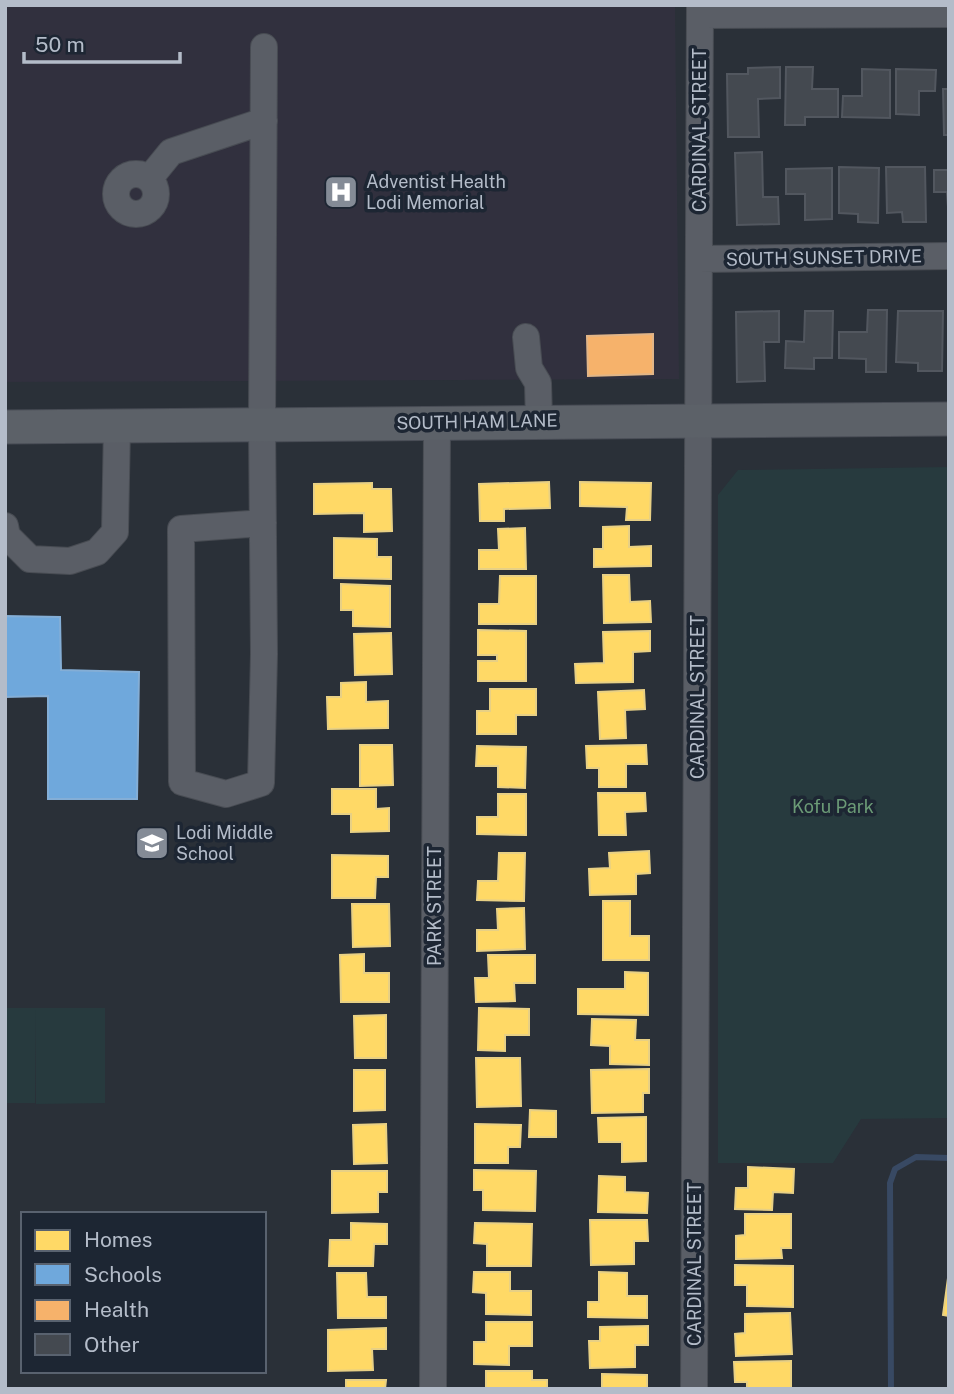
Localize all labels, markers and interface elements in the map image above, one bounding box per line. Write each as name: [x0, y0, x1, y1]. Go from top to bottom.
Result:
scale bar: [24, 21, 180, 65]
text: 50 m: [35, 32, 85, 57]
street label: CARDINAL STREET: [689, 48, 710, 212]
place label: Adventist Health Lodi Memorial: [366, 171, 506, 213]
hospital icon: Adventist Health Lodi Memorial: [322, 173, 360, 211]
street label: SOUTH SUNSET DRIVE: [726, 245, 922, 270]
street label: SOUTH HAM LANE: [396, 410, 558, 433]
street label: CARDINAL STREET: [687, 615, 708, 779]
park label: Kofu Park: [792, 796, 874, 817]
place label: Lodi Middle School: [176, 822, 273, 864]
school or university icon: Lodi Middle School: [133, 824, 171, 862]
street label: PARK STREET: [424, 846, 445, 966]
street label: CARDINAL STREET: [684, 1182, 705, 1346]
legend: [21, 1212, 266, 1373]
text: Homes: [84, 1227, 152, 1252]
text: Schools: [84, 1262, 162, 1287]
text: Health: [84, 1297, 149, 1322]
text: Other: [84, 1332, 140, 1357]

